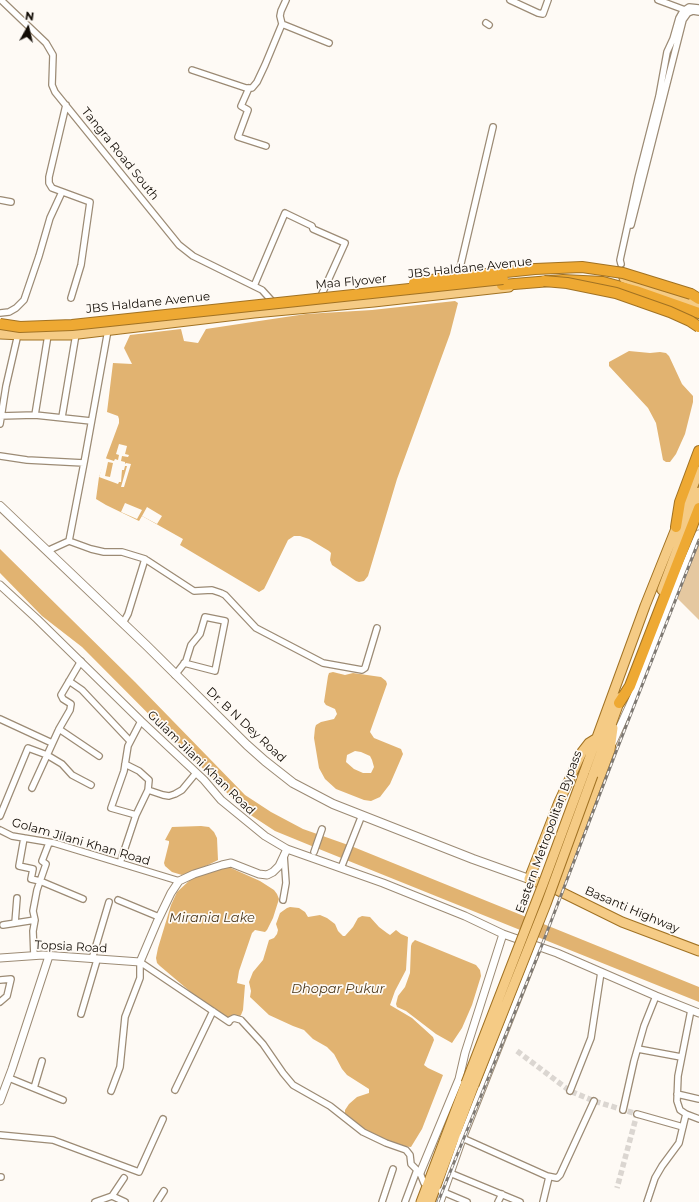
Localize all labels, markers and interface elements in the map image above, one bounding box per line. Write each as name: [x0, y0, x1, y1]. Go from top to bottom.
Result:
north arrow: [8, 8, 48, 48]
text: N: [24, 9, 35, 24]
street label: Tangra Road South: [78, 105, 162, 203]
street label: JBS Haldane Avenue: [407, 254, 533, 282]
street label: Maa Flyover: [315, 272, 387, 292]
street label: JBS Haldane Avenue: [85, 289, 211, 317]
street label: Dr. B N Dey Road: [203, 684, 289, 766]
street label: Gulam Jilani Khan Road: [144, 708, 258, 818]
street label: Eastern Metropolitan Bypass: [513, 749, 585, 915]
street label: Golam Jilani Khan Road: [10, 815, 152, 869]
street label: Basanti Highway: [583, 884, 681, 936]
water label: Mirania Lake: [169, 910, 255, 926]
street label: Topsia Road: [34, 938, 108, 956]
water label: Dhopar Pukur: [291, 981, 385, 997]

